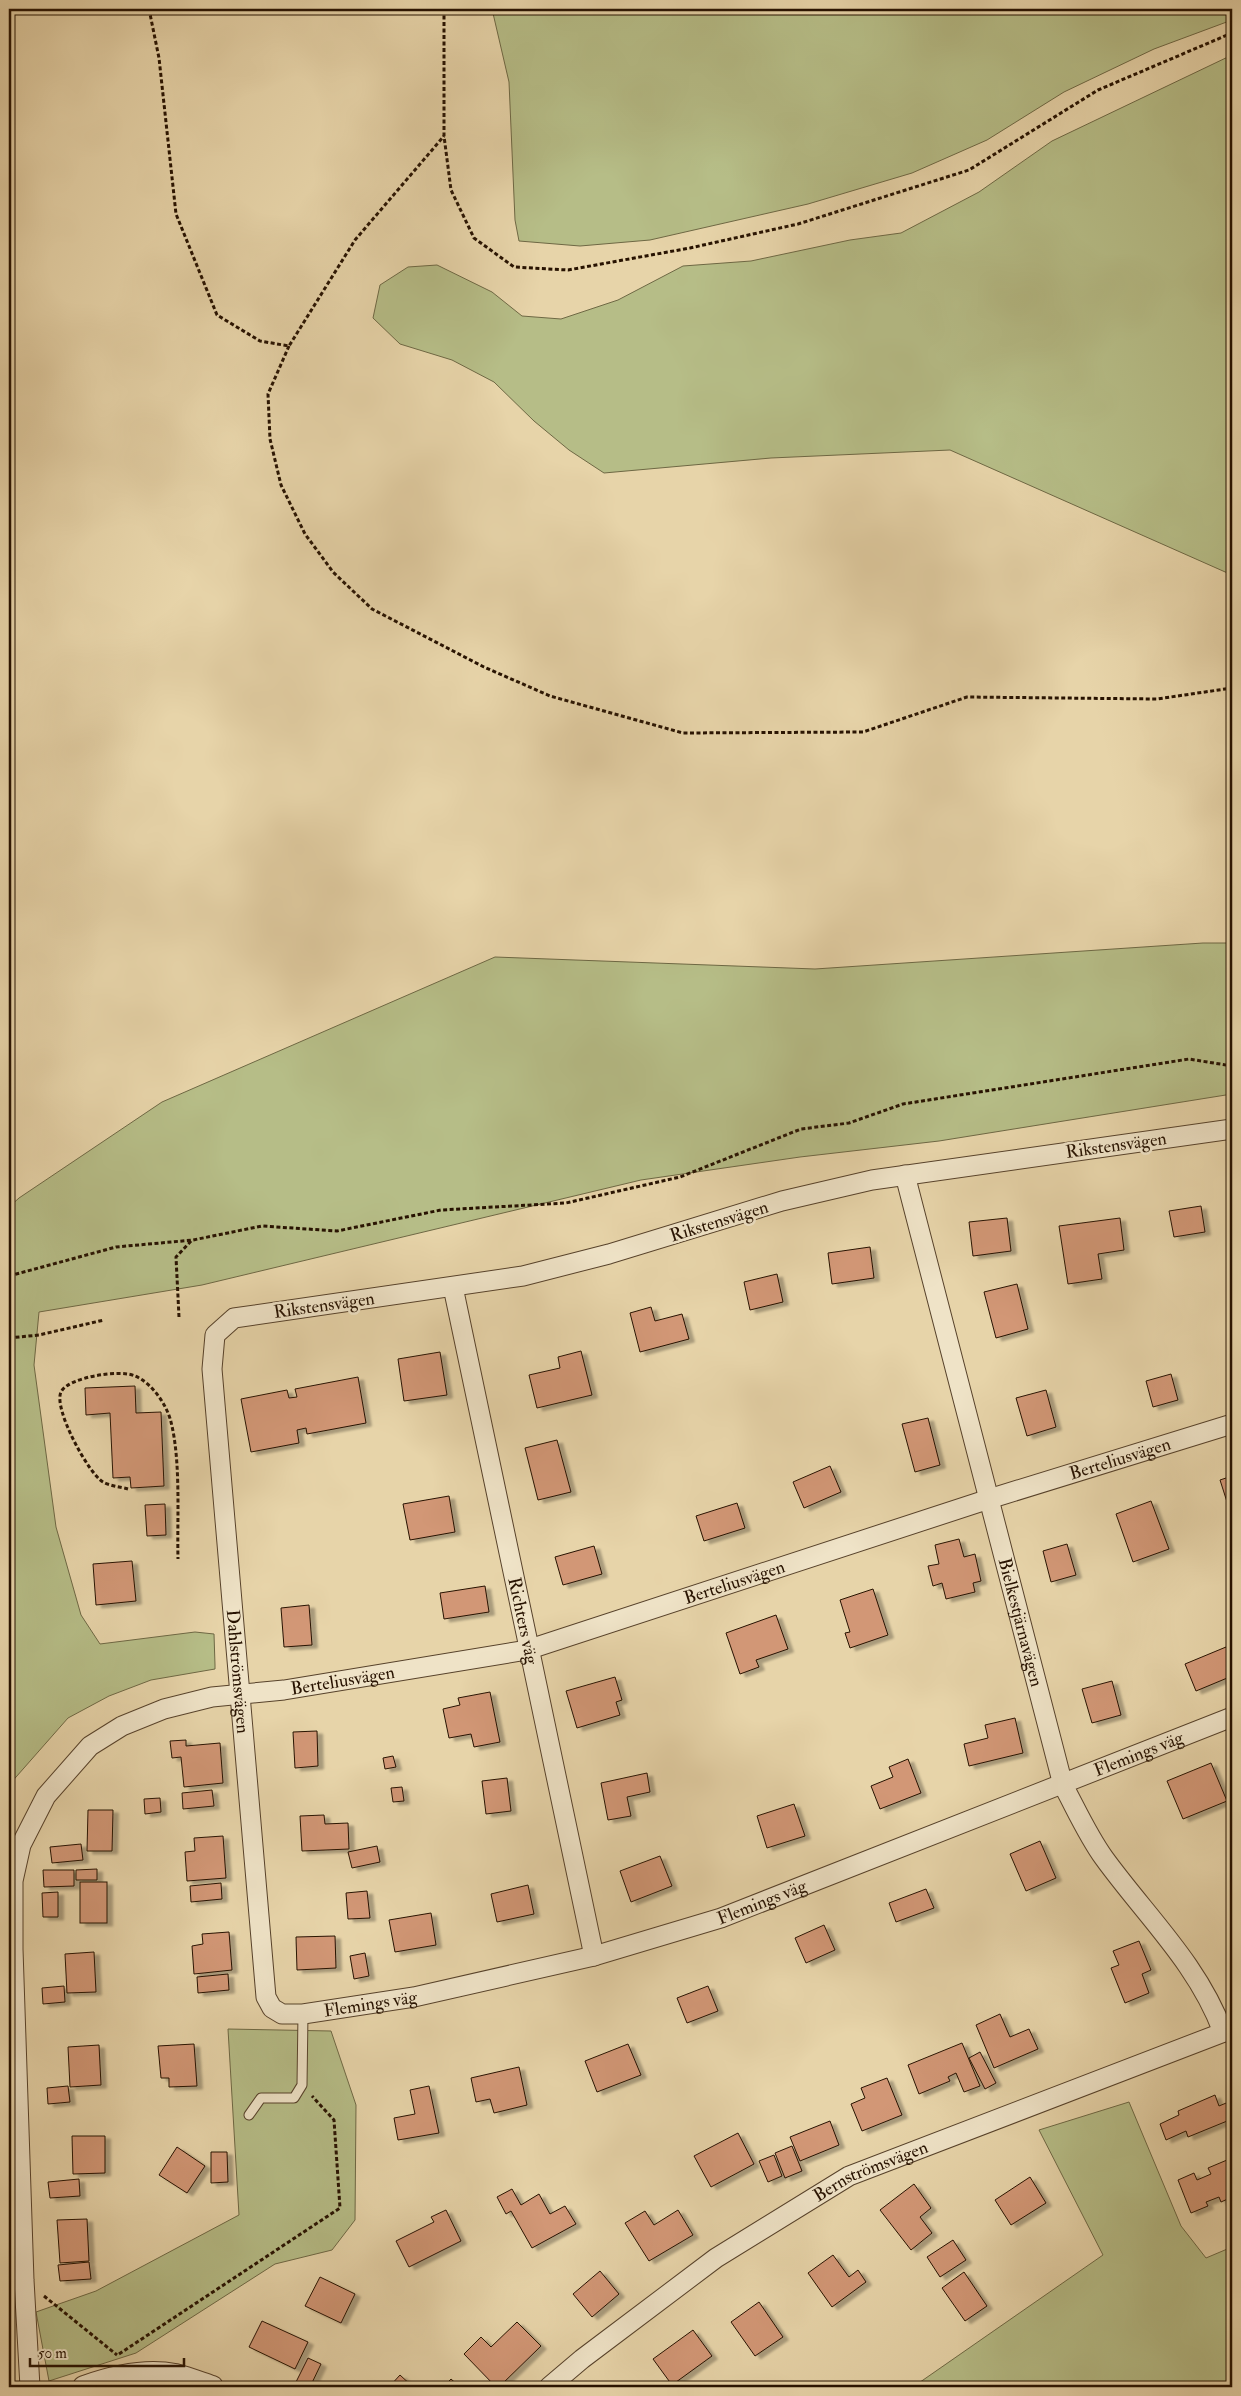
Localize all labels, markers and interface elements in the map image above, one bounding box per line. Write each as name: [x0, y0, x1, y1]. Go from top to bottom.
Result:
street label: Rikstensvägen: [1064, 1127, 1168, 1164]
street label: Rikstensvägen: [667, 1196, 771, 1247]
street label: Rikstensvägen: [272, 1287, 376, 1324]
street label: Berteliusvägen: [1066, 1433, 1174, 1486]
street label: Berteliusvägen: [681, 1555, 788, 1610]
street label: Bielkestjärnavägen: [993, 1556, 1048, 1689]
street label: Richters väg: [502, 1575, 543, 1667]
street label: Dahlströmsvägen: [221, 1609, 254, 1735]
street label: Berteliusvägen: [289, 1661, 396, 1701]
street label: Flemings väg: [1091, 1726, 1188, 1782]
street label: Flemings väg: [714, 1874, 811, 1930]
street label: Flemings väg: [322, 1986, 420, 2023]
street label: Bernströmsvägen: [809, 2136, 931, 2207]
scale bar: [30, 2336, 184, 2368]
text: 50 m: [38, 2344, 67, 2363]

